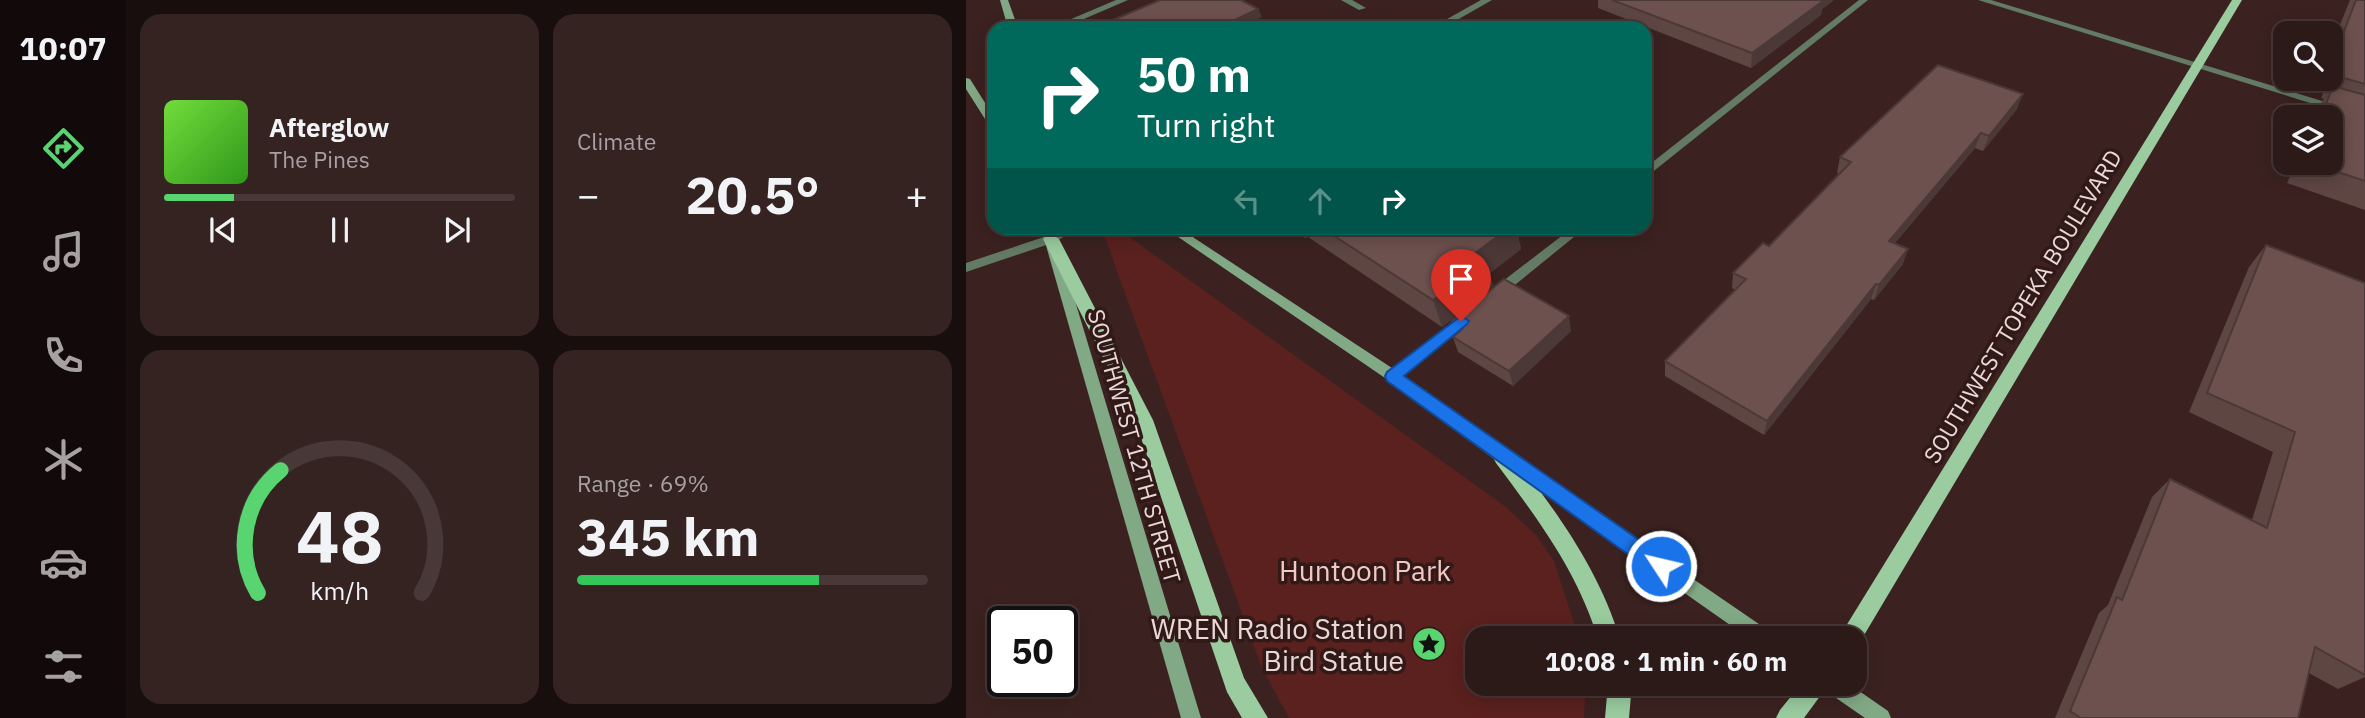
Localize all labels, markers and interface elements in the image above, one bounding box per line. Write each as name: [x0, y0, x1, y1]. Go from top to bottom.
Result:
map controls: [2273, 21, 2343, 175]
button: search: [2273, 21, 2343, 91]
text: 10:07: [19, 27, 107, 69]
text: 50 m: [1137, 42, 1251, 105]
icon: right: [1022, 49, 1113, 140]
text: Turn right: [1137, 104, 1275, 146]
button: layers: [2273, 105, 2343, 175]
text: Afterglow: [269, 110, 389, 144]
icon: directions: [39, 124, 88, 173]
text: Climate: [577, 126, 656, 156]
text: The Pines: [269, 144, 370, 174]
street label: SOUTHWEST TOPEKA BOULEVARD: [1916, 144, 2128, 468]
text: 20.5°: [685, 161, 820, 228]
text: −: [577, 170, 600, 219]
text: +: [905, 170, 928, 219]
icon: left: [1228, 182, 1266, 220]
icon: ahead: [1301, 182, 1339, 220]
icon: right: [1374, 182, 1412, 220]
icon: previous: [204, 211, 242, 249]
icon: pause: [321, 211, 359, 249]
icon: next: [438, 211, 476, 249]
icon: music: [39, 227, 88, 276]
pin: [1431, 249, 1491, 321]
icon: arrive: [1442, 260, 1480, 298]
street label: SOUTHWEST 12TH STREET: [1081, 306, 1189, 586]
icon: phone: [39, 331, 88, 380]
icon: climate: [39, 435, 88, 484]
text: Range · 69%: [577, 468, 709, 498]
text: 48: [296, 488, 383, 583]
text: 345 km: [577, 503, 759, 570]
position arrow: [1624, 529, 1698, 603]
icon: car: [39, 538, 88, 587]
park label: Huntoon Park: [1279, 552, 1451, 589]
text: km/h: [310, 574, 369, 607]
speed limit sign: 50: [987, 606, 1078, 697]
place label: WREN Radio Station Bird Statue: [1151, 610, 1404, 679]
place icon: WREN Radio Station Bird Statue: [1410, 625, 1448, 663]
icon: filters: [39, 642, 88, 691]
text: 10:08 · 1 min · 60 m: [1545, 644, 1787, 678]

